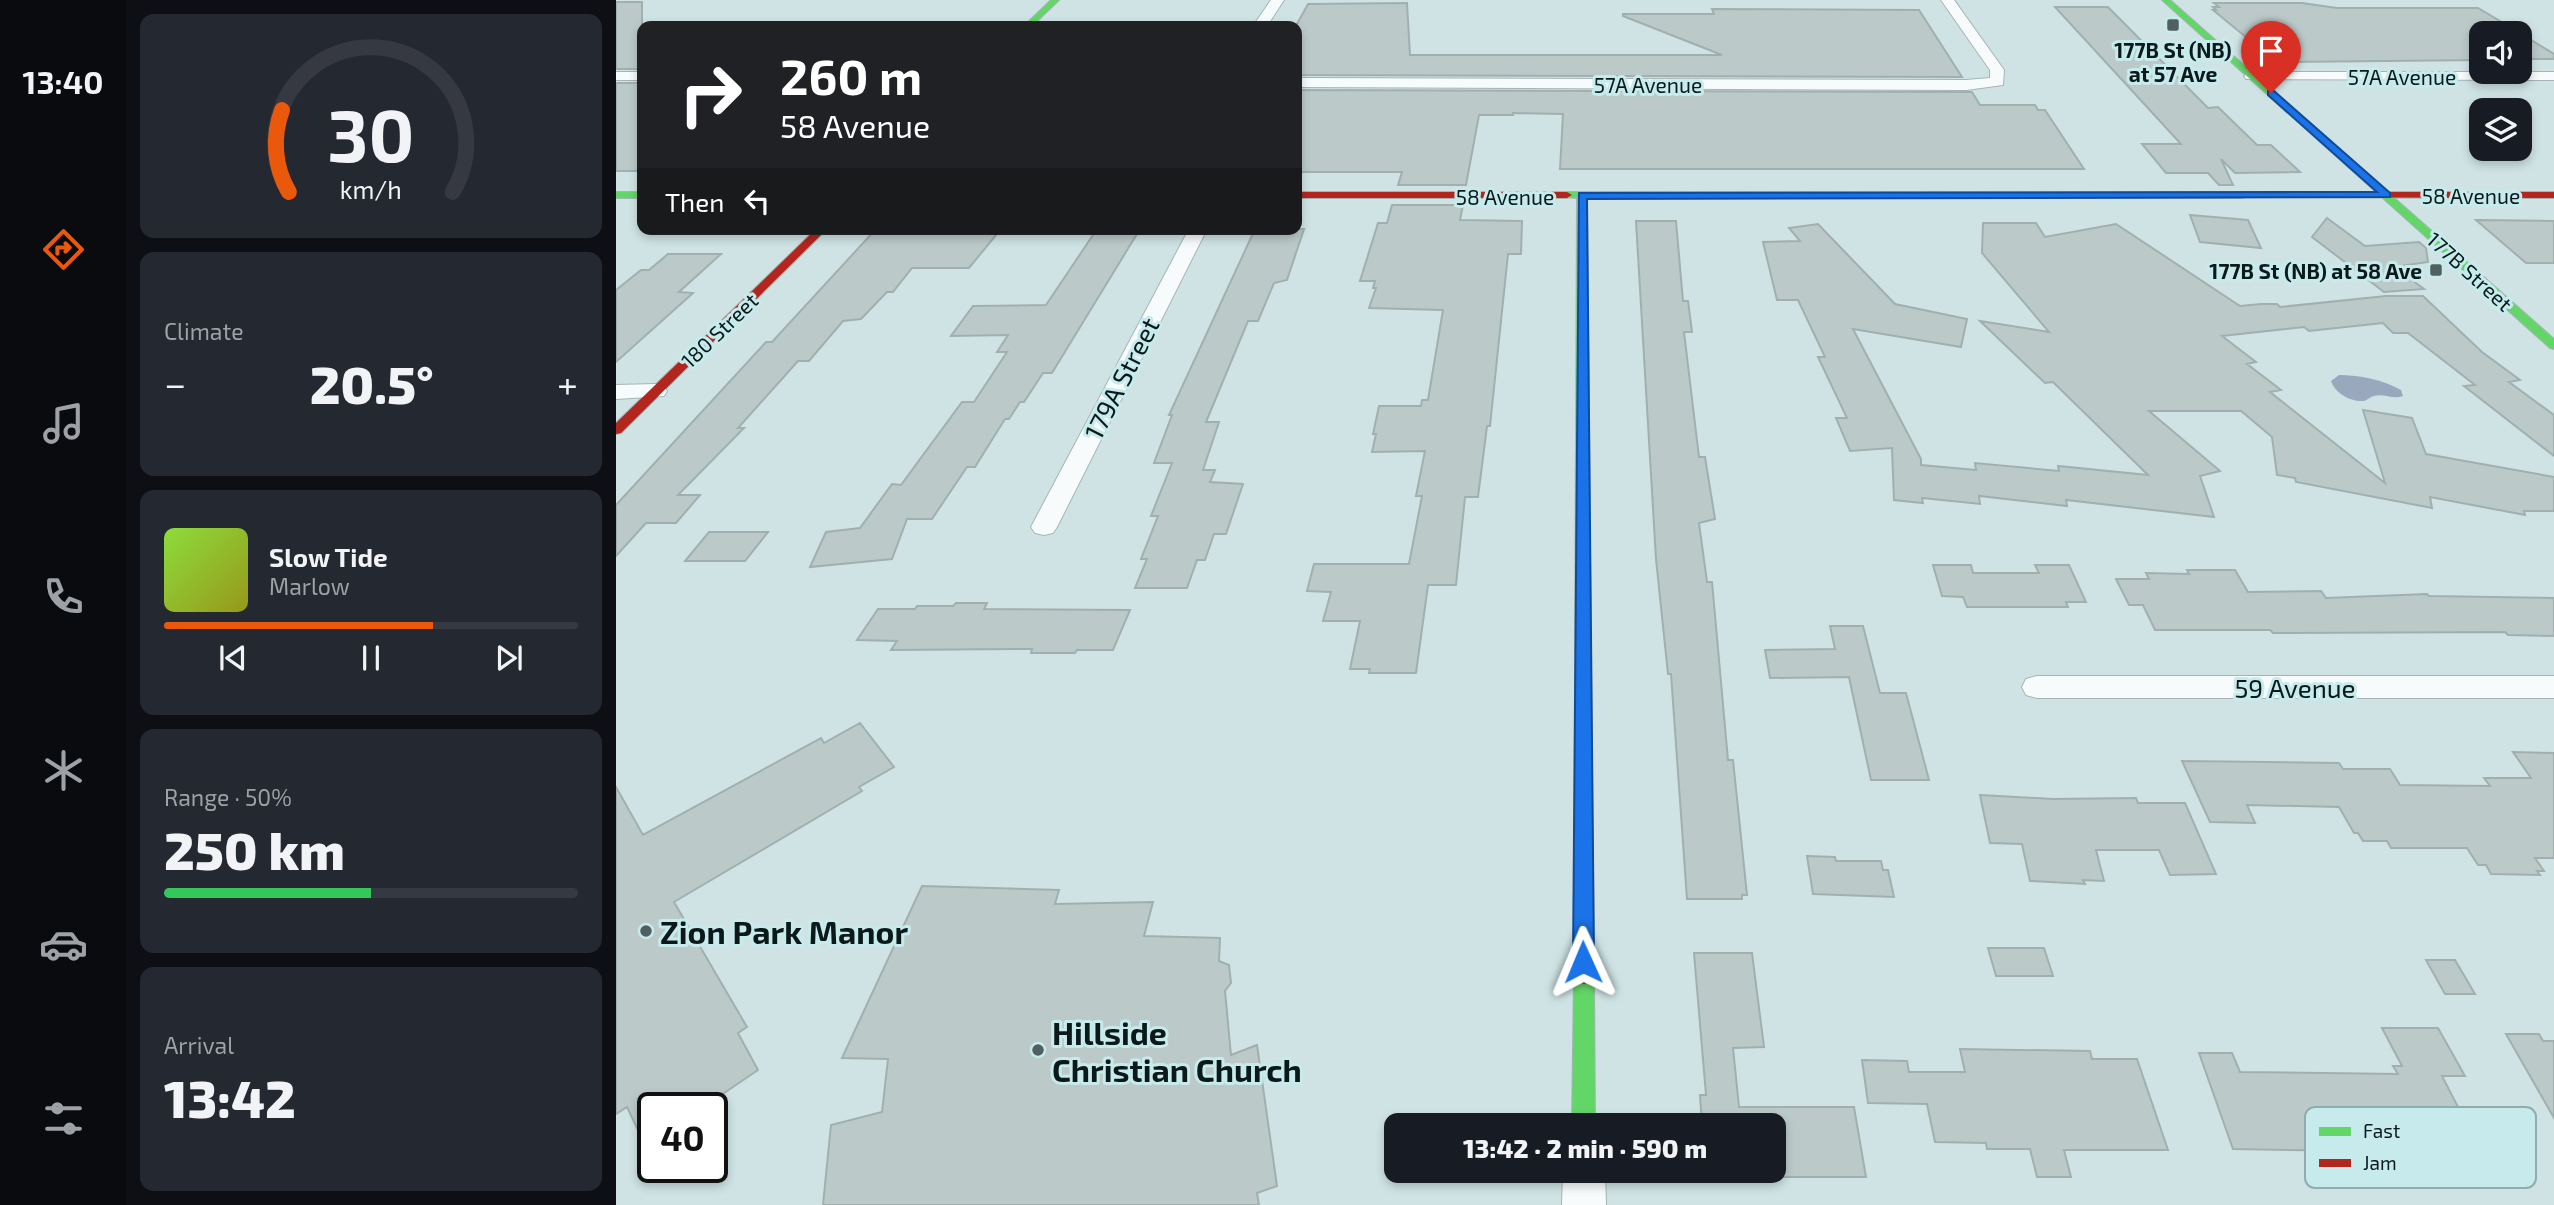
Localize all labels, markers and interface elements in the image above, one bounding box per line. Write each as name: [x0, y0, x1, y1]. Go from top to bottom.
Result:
marker: 177B St (NB) at 57 Ave: [2165, 17, 2181, 33]
pin: [2241, 21, 2301, 93]
map controls: [2469, 21, 2532, 161]
button: sound: [2469, 21, 2532, 84]
icon: arrive: [2252, 32, 2290, 70]
place label: 177B St (NB) at 57 Ave: [2114, 37, 2232, 86]
text: 260 m: [780, 46, 922, 105]
icon: right: [665, 49, 756, 140]
text: 13:40: [23, 62, 103, 100]
street label: 57A Avenue: [2348, 64, 2456, 89]
street label: 57A Avenue: [1594, 72, 1702, 97]
text: 30: [327, 89, 415, 177]
button: layers: [2469, 98, 2532, 161]
text: 58 Avenue: [780, 106, 930, 144]
text: km/h: [340, 174, 402, 204]
icon: left: [738, 182, 776, 220]
street label: 58 Avenue: [2422, 183, 2520, 208]
street label: 58 Avenue: [1456, 184, 1554, 209]
text: Then: [665, 186, 724, 217]
icon: directions: [39, 225, 88, 274]
street label: 177B Street: [2422, 226, 2518, 316]
place label: 177B St (NB) at 58 Ave: [2209, 258, 2422, 283]
marker: 177B St (NB) at 58 Ave: [2428, 262, 2444, 278]
street label: 180 Street: [675, 287, 763, 373]
street label: 179A Street: [1077, 312, 1165, 444]
text: Climate: [164, 317, 244, 345]
text: 20.5°: [310, 352, 434, 414]
text: −: [164, 360, 186, 406]
text: +: [557, 360, 578, 406]
icon: music: [39, 399, 88, 448]
text: Slow Tide: [269, 541, 388, 572]
icon: phone: [39, 572, 88, 621]
text: Marlow: [269, 572, 350, 600]
icon: previous: [214, 639, 252, 677]
icon: pause: [352, 639, 390, 677]
icon: next: [490, 639, 528, 677]
street label: 59 Avenue: [2234, 672, 2356, 703]
icon: climate: [39, 746, 88, 795]
text: Range · 50%: [164, 783, 292, 811]
text: 250 km: [164, 818, 345, 880]
place label: Zion Park Manor: [660, 912, 908, 950]
icon: car: [39, 920, 88, 969]
marker: Zion Park Manor: [638, 923, 654, 939]
position arrow: [1546, 925, 1620, 999]
place label: Hillside Christian Church: [1052, 1013, 1302, 1088]
text: Arrival: [164, 1031, 234, 1059]
marker: Hillside Christian Church: [1030, 1042, 1046, 1058]
text: 13:42: [164, 1066, 296, 1128]
speed limit sign: 40: [637, 1092, 728, 1183]
icon: filters: [39, 1094, 88, 1143]
legend: [2305, 1107, 2536, 1188]
text: Fast: [2363, 1119, 2400, 1142]
text: 13:42 · 2 min · 590 m: [1463, 1132, 1707, 1163]
text: Jam: [2363, 1151, 2397, 1174]

